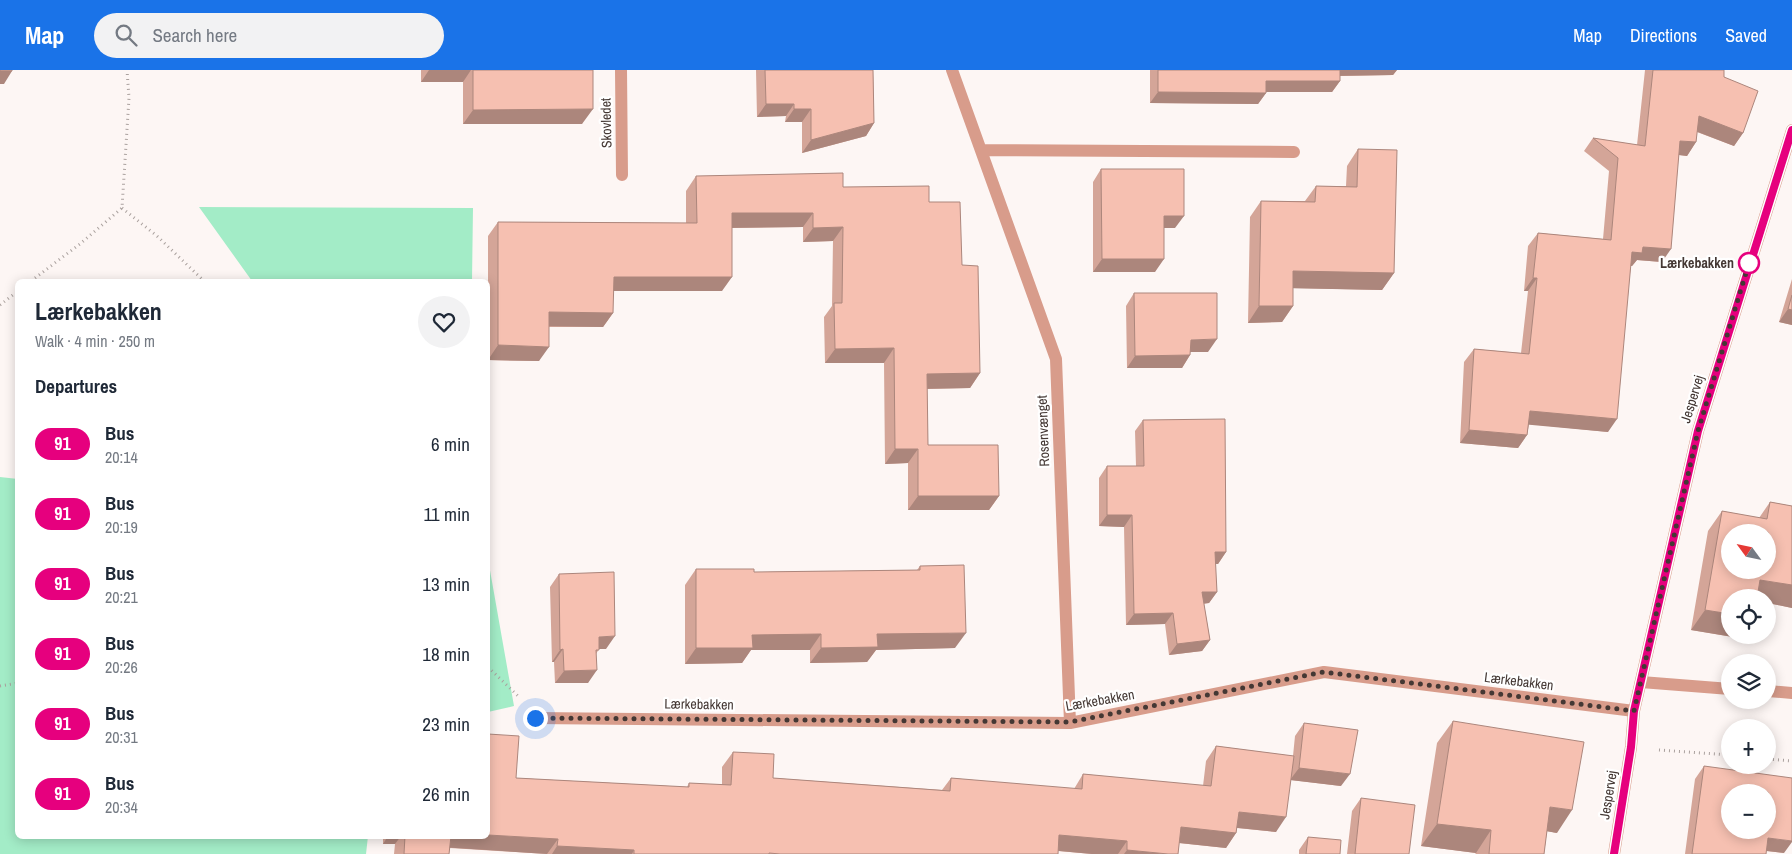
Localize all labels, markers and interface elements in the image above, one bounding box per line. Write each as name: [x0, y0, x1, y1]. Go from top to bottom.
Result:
search box: [94, 13, 444, 58]
text: Map: [25, 19, 64, 51]
icon: search: [112, 21, 140, 49]
text: Search here: [152, 22, 237, 48]
text: Map: [1573, 23, 1602, 48]
text: Directions: [1630, 23, 1697, 48]
text: Saved: [1725, 23, 1767, 48]
street label: Skovledet: [597, 98, 615, 148]
marker: Lærkebakken: [1738, 252, 1760, 274]
place label: Lærkebakken: [1660, 254, 1734, 272]
text: Lærkebakken: [35, 295, 162, 327]
button: heart: [418, 296, 470, 348]
text: Walk · 4 min · 250 m: [35, 330, 155, 352]
text: Departures: [35, 373, 117, 399]
street label: Jespervej: [1676, 373, 1708, 425]
street label: Rosenvænget: [1033, 395, 1053, 467]
text: Bus: [105, 420, 134, 446]
text: 91: [54, 431, 71, 456]
text: 6 min: [431, 431, 470, 457]
text: 20:14: [105, 446, 138, 468]
text: Bus: [105, 490, 134, 516]
text: 91: [54, 501, 71, 526]
text: 11 min: [424, 501, 470, 527]
text: 20:19: [105, 516, 138, 538]
north arrow: [1721, 524, 1776, 579]
map controls: [1721, 524, 1776, 839]
text: Bus: [105, 560, 134, 586]
text: 91: [54, 571, 71, 596]
text: 13 min: [422, 571, 470, 597]
text: 20:21: [105, 586, 138, 608]
button: locate: [1721, 589, 1776, 644]
text: Bus: [105, 630, 134, 656]
text: 91: [54, 641, 71, 666]
text: 18 min: [422, 641, 470, 667]
button: layers: [1721, 654, 1776, 709]
text: 20:26: [105, 656, 138, 678]
street label: Lærkebakken: [1483, 668, 1555, 694]
street label: Lærkebakken: [1064, 685, 1136, 715]
street label: Lærkebakken: [664, 694, 734, 714]
text: Bus: [105, 700, 134, 726]
your location: [523, 706, 548, 731]
text: 91: [54, 711, 71, 736]
text: 23 min: [422, 711, 470, 737]
button: +: [1721, 719, 1776, 774]
text: 20:31: [105, 726, 138, 748]
street label: Jespervej: [1595, 769, 1621, 821]
text: Bus: [105, 770, 134, 796]
text: 91: [54, 781, 71, 806]
text: 26 min: [422, 781, 470, 807]
button: −: [1721, 784, 1776, 839]
text: 20:34: [105, 796, 138, 818]

